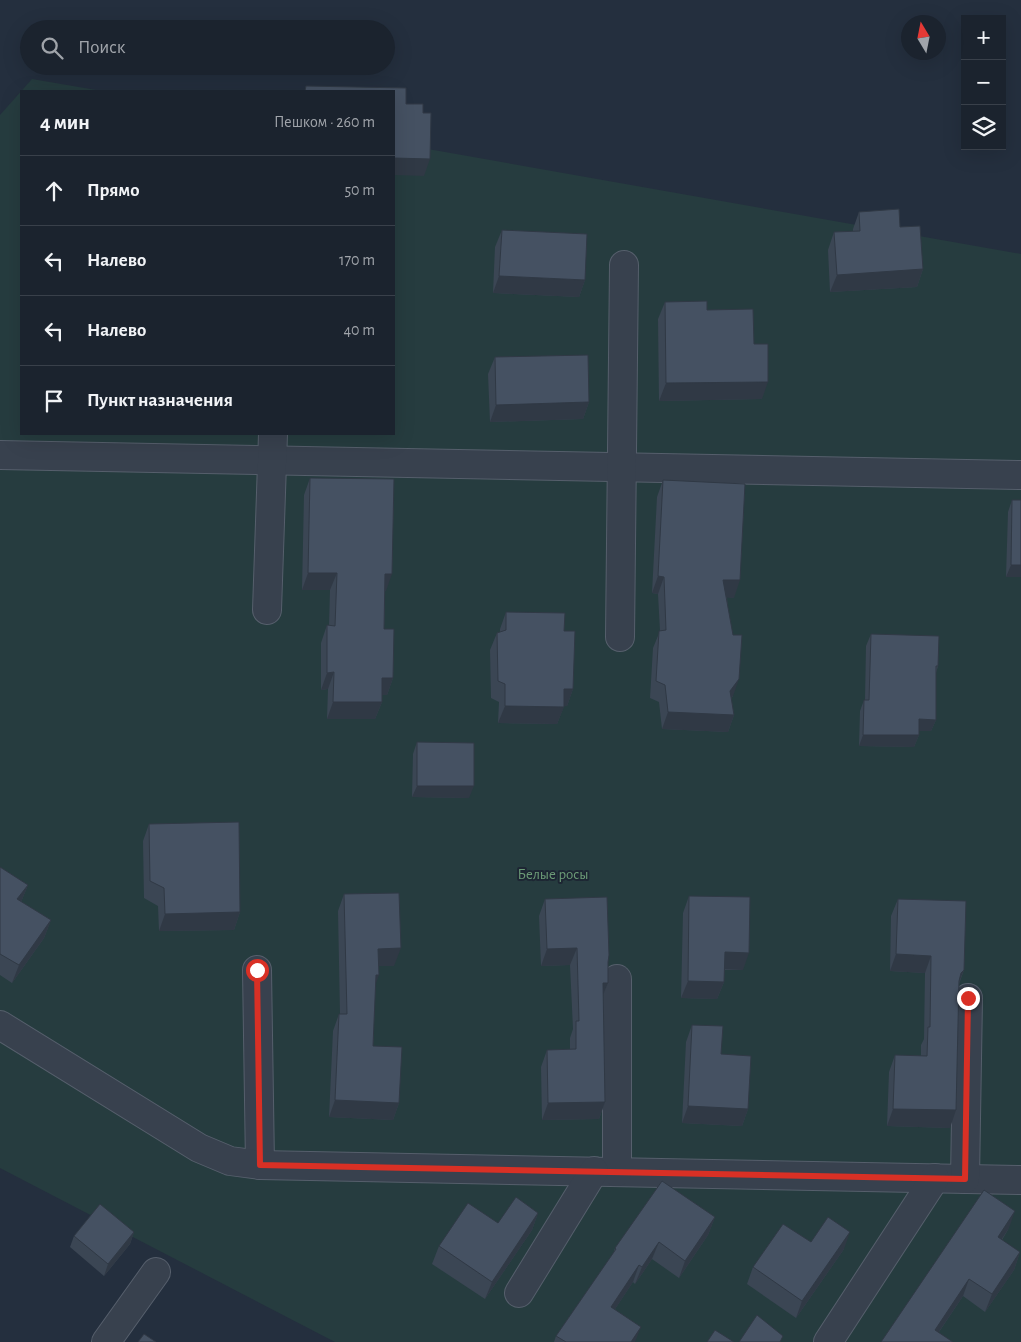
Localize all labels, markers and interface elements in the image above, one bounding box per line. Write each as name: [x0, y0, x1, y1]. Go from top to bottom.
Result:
north arrow: [901, 15, 946, 60]
map controls: [961, 15, 1006, 150]
button: +: [961, 15, 1006, 60]
search box: [20, 20, 395, 75]
icon: search: [38, 34, 66, 62]
text: Поиск: [78, 38, 125, 57]
button: −: [961, 60, 1006, 105]
button: layers: [961, 105, 1006, 150]
text: 4 мин: [40, 112, 90, 133]
text: Пешком · 260 m: [274, 114, 375, 130]
icon: ahead: [40, 177, 68, 205]
text: Прямо: [87, 181, 140, 200]
text: 50 m: [344, 182, 375, 198]
icon: left: [40, 247, 68, 275]
text: Налево: [87, 251, 146, 270]
text: 170 m: [339, 252, 375, 268]
icon: left: [40, 317, 68, 345]
text: Налево: [87, 321, 146, 340]
text: 40 m: [343, 322, 375, 338]
icon: arrive: [40, 387, 68, 415]
text: Пункт назначения: [87, 391, 233, 410]
park label: Белые росы: [518, 867, 588, 882]
route start: [246, 959, 269, 982]
route end: [957, 987, 980, 1010]

